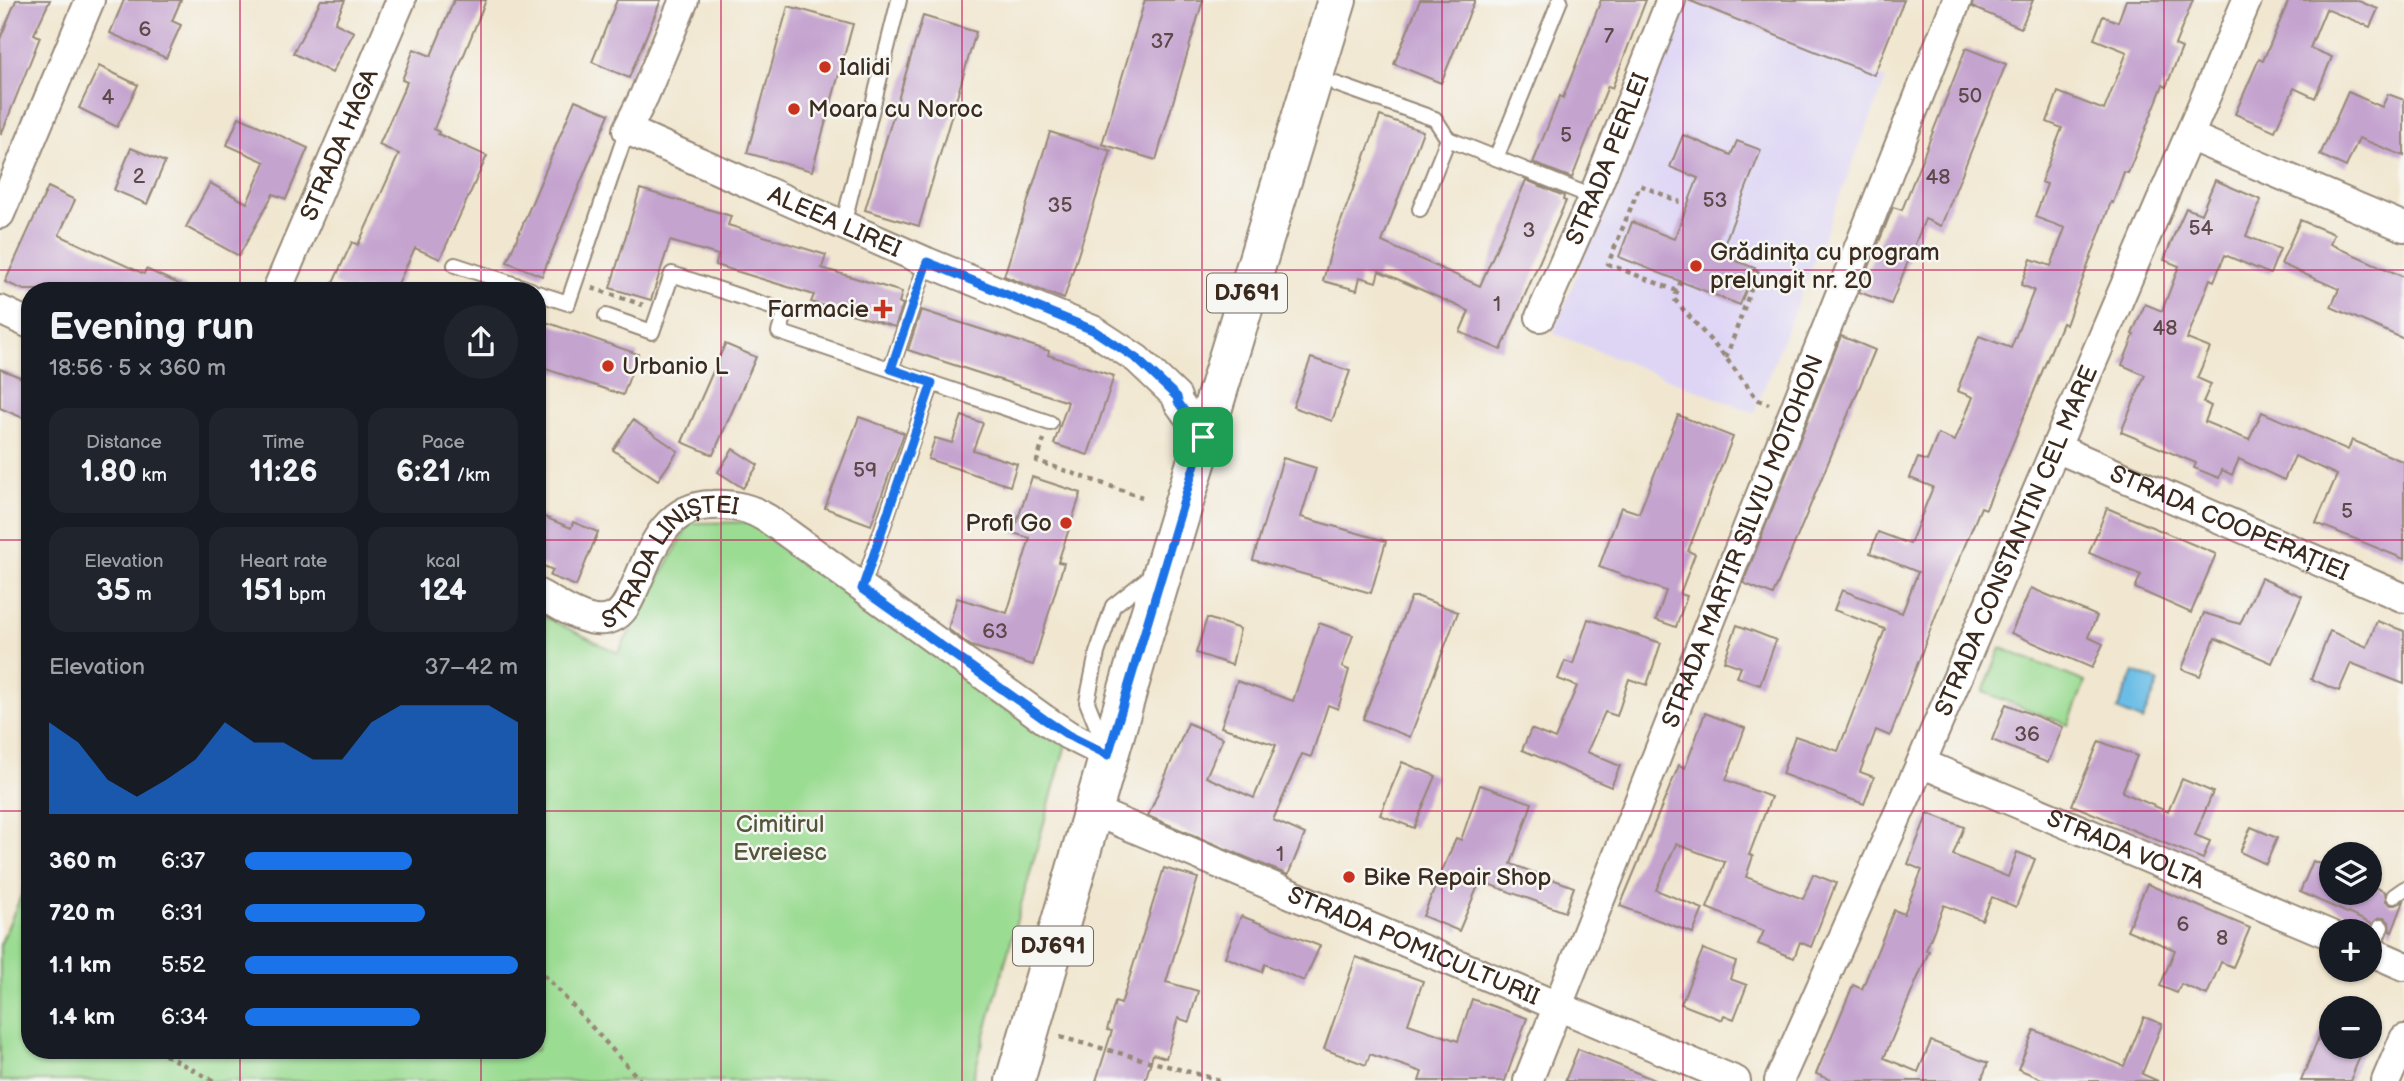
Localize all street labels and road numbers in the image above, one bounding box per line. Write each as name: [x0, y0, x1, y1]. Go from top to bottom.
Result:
street label: STRADA HAGA: [294, 64, 384, 225]
street label: STRADA PERLEI: [1559, 68, 1655, 249]
street label: ALEEA LIREI: [764, 179, 906, 263]
road number: DJ691: [1207, 274, 1287, 312]
street label: STRADA MARTIR SILVIU MOTOHON: [1655, 350, 1829, 732]
street label: STRADA CONSTANTIN CEL MARE: [1928, 361, 2104, 720]
street label: STRADA COOPERAȚIEI: [2106, 459, 2353, 587]
street label: STRADA LINIȘTEI: [598, 490, 741, 635]
street label: STRADA VOLTA: [2042, 803, 2209, 895]
street label: STRADA POMICULTURII: [1283, 880, 1544, 1011]
road number: DJ691: [1013, 926, 1093, 965]

